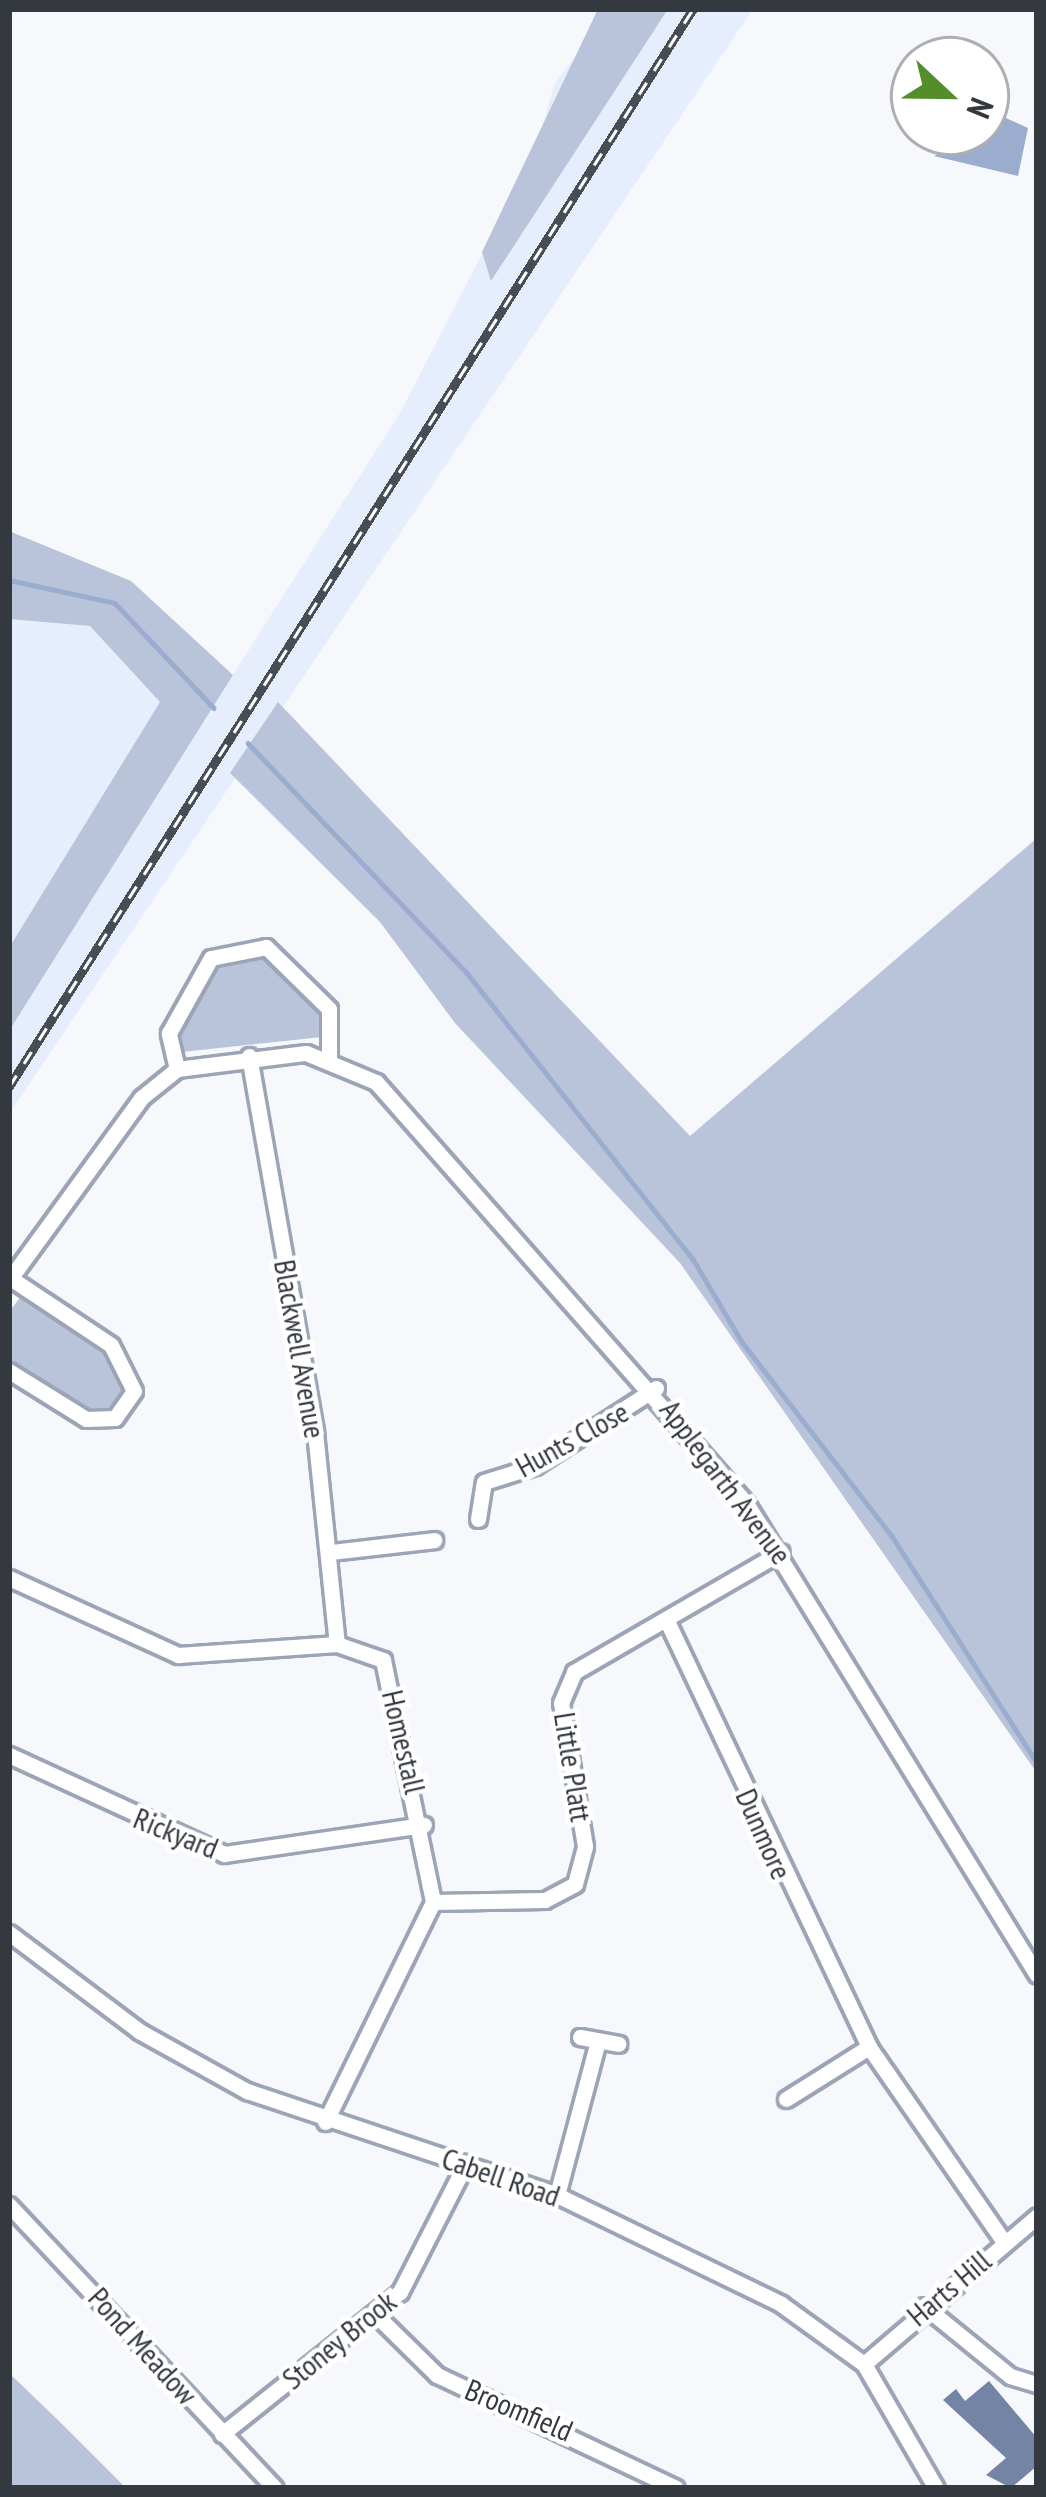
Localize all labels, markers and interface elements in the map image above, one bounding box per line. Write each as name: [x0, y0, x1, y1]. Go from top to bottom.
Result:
north arrow: [890, 36, 1010, 156]
text: N: [958, 92, 1004, 125]
street label: Blackwell Avenue: [267, 1257, 333, 1441]
street label: Applegarth Avenue: [652, 1392, 800, 1572]
street label: Hunts Close: [509, 1393, 635, 1485]
street label: Homestall: [375, 1687, 433, 1797]
street label: Little Platt: [547, 1710, 599, 1824]
street label: Dunmore: [728, 1783, 800, 1885]
street label: Rickyard: [129, 1800, 223, 1866]
street label: Cabell Road: [437, 2140, 565, 2214]
street label: Harts Hill: [900, 2243, 998, 2333]
street label: Pond Meadow: [81, 2280, 205, 2412]
street label: Stoney Brook: [275, 2283, 403, 2397]
street label: Broomfield: [460, 2371, 578, 2449]

